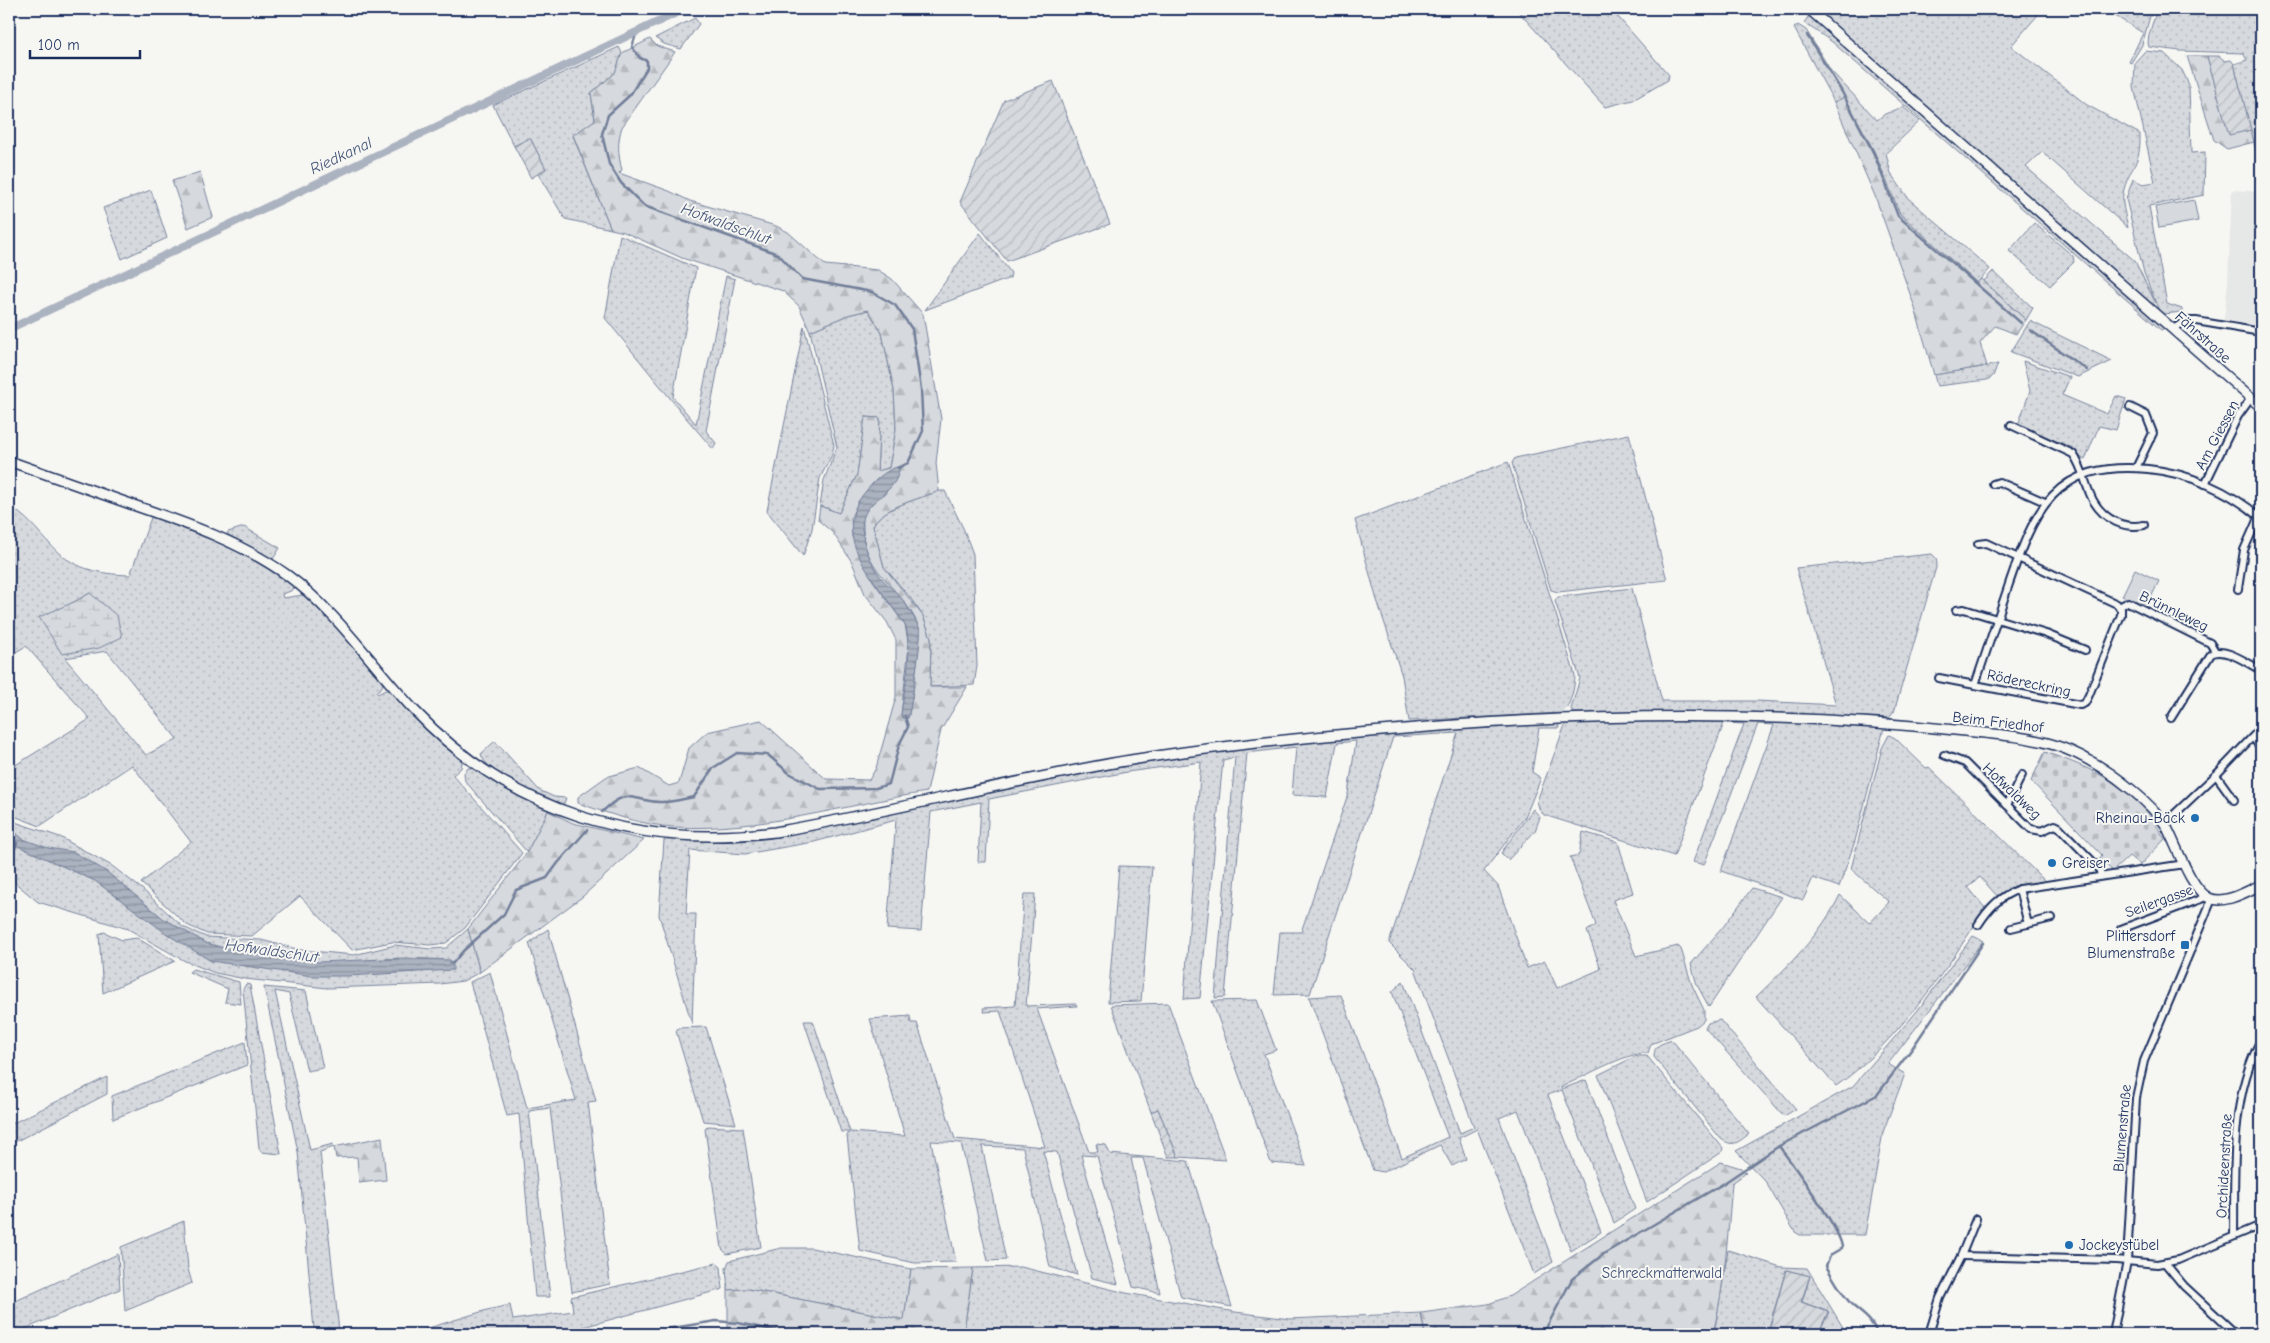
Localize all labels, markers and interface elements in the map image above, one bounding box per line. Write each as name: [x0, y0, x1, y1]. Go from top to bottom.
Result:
scale bar: [30, 28, 140, 60]
text: 100 m: [38, 36, 80, 54]
water label: Riedkanal: [307, 134, 375, 178]
water label: Hofwaldschlut: [679, 199, 774, 249]
street label: Fährstraße: [2171, 307, 2235, 367]
street label: Am Giessen: [2191, 397, 2243, 473]
street label: Brünnleweg: [2137, 587, 2211, 635]
street label: Rödereckring: [1985, 665, 2073, 701]
street label: Beim Friedhof: [1952, 708, 2045, 737]
street label: Hofwaldweg: [1979, 759, 2045, 823]
place label: Rheinau-Bäck: [2096, 809, 2186, 827]
marker: Rheinau-Bäck: [2189, 812, 2201, 824]
place label: Greiser: [2062, 854, 2109, 872]
marker: Greiser: [2046, 857, 2058, 869]
street label: Seilergasse: [2122, 880, 2196, 922]
place label: Plittersdorf Blumenstraße: [2087, 927, 2176, 962]
water label: Hofwaldschlut: [224, 936, 321, 967]
marker: Plittersdorf Blumenstraße: [2179, 939, 2191, 951]
street label: Blumenstraße: [2109, 1083, 2135, 1173]
street label: Orchideenstraße: [2212, 1113, 2236, 1219]
place label: Jockeystübel: [2079, 1236, 2159, 1254]
marker: Jockeystübel: [2063, 1239, 2075, 1251]
park label: Schreckmatterwald: [1602, 1264, 1722, 1282]

